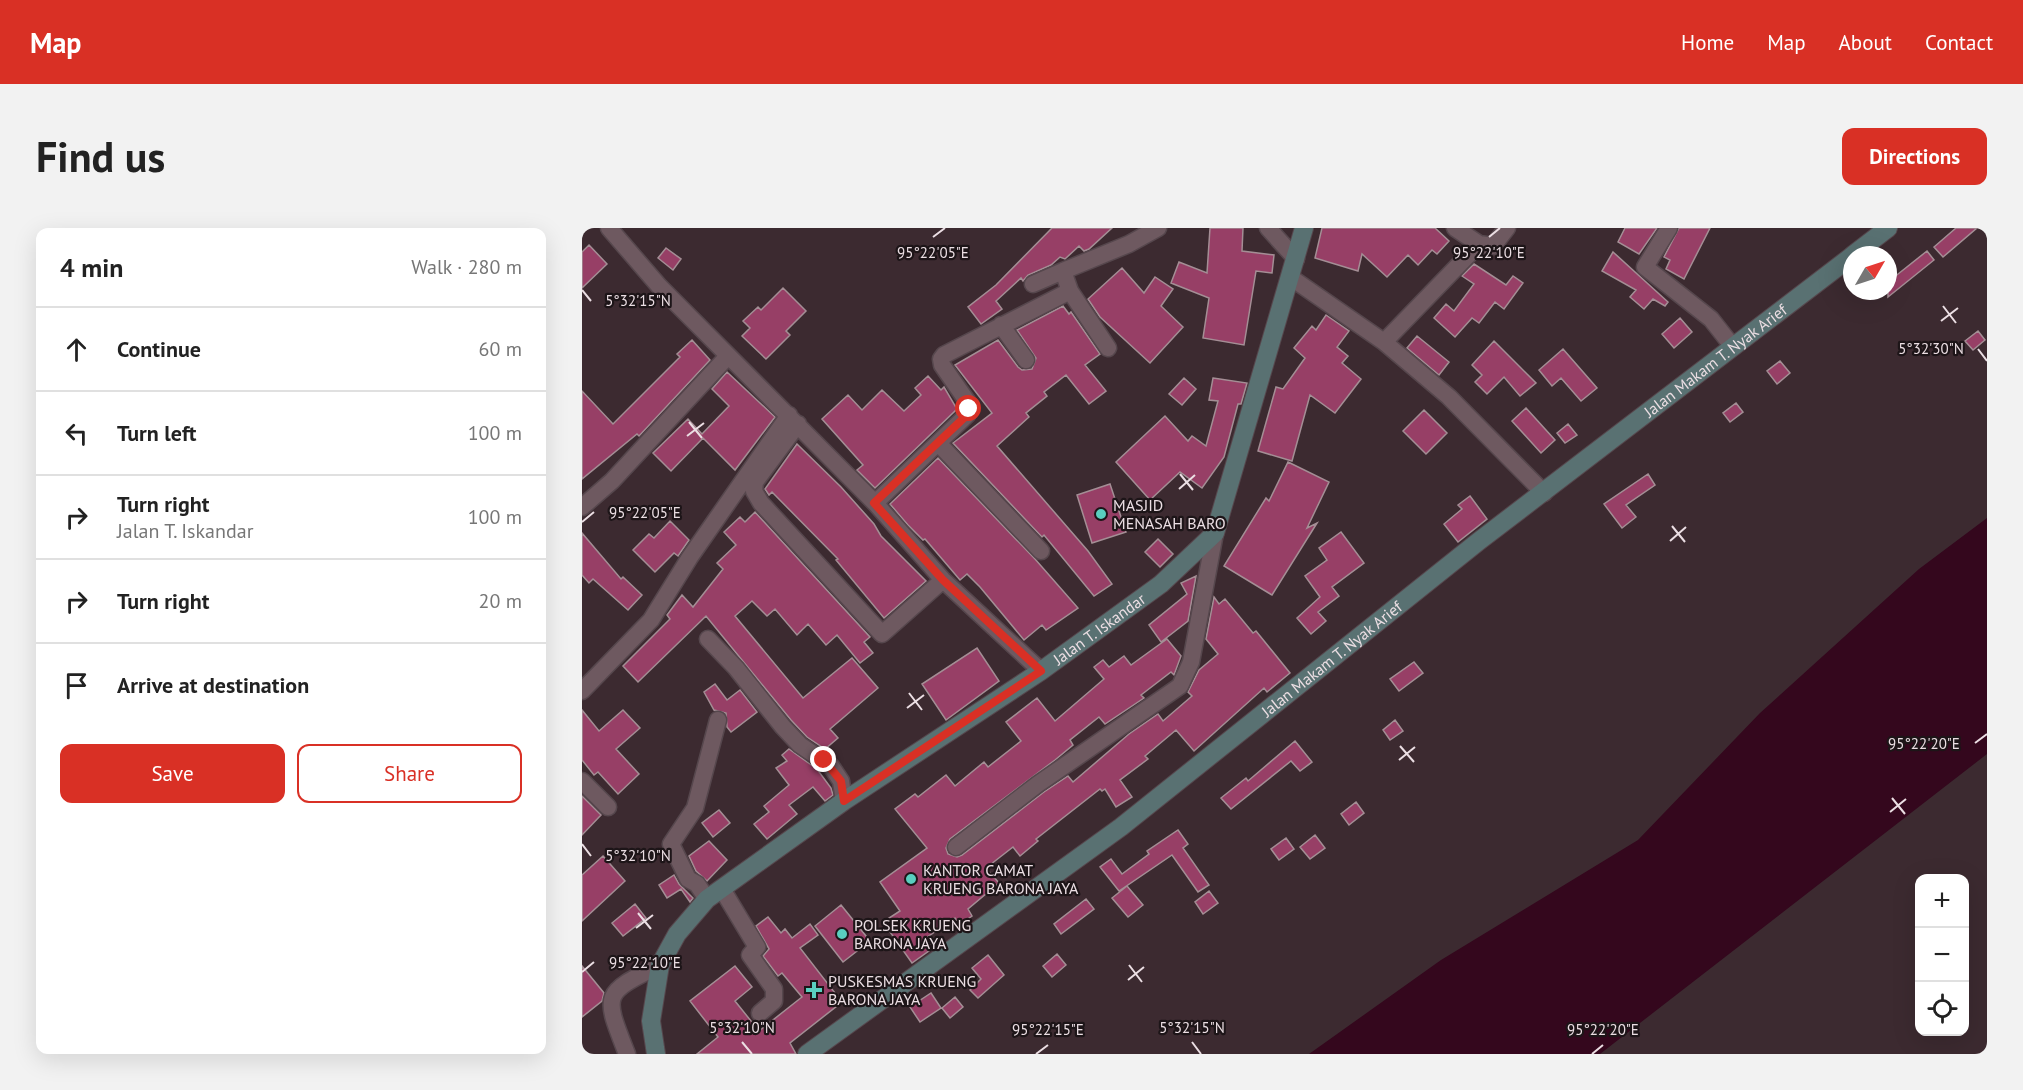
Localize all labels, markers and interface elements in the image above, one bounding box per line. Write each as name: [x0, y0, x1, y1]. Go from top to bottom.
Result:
text: Map: [30, 24, 81, 61]
text: Home: [1681, 29, 1734, 56]
text: Map: [1767, 29, 1806, 56]
text: About: [1839, 29, 1892, 56]
text: Contact: [1925, 29, 1993, 56]
button: Directions: [1842, 128, 1987, 185]
text: Find us: [36, 129, 165, 184]
text: 95°22'05"E: [897, 243, 969, 262]
text: 95°22'10"E: [1453, 243, 1525, 262]
north arrow: [1843, 246, 1897, 300]
text: 4 min: [60, 251, 123, 284]
text: Walk · 280 m: [411, 254, 522, 280]
text: 5°32'15"N: [605, 291, 671, 310]
street label: Jalan Makam T. Nyak Arief: [1639, 299, 1791, 422]
icon: ahead: [60, 333, 93, 366]
text: Continue: [117, 335, 201, 363]
text: 60 m: [479, 336, 522, 362]
text: 5°32'30"N: [1898, 339, 1964, 358]
route start: [955, 395, 981, 421]
icon: left: [60, 417, 93, 450]
text: Turn left: [117, 419, 197, 447]
text: 100 m: [468, 420, 522, 446]
text: Turn right: [117, 490, 209, 518]
place label: MASJID MENASAH BARO: [1113, 495, 1226, 533]
icon: right: [60, 501, 93, 534]
text: 95°22'05"E: [609, 503, 681, 522]
text: 100 m: [468, 504, 522, 530]
marker: MASJID MENASAH BARO: [1094, 507, 1108, 521]
text: Jalan T. Iskandar: [117, 518, 253, 544]
icon: right: [60, 585, 93, 618]
text: Turn right: [117, 587, 209, 615]
text: 20 m: [479, 588, 522, 614]
street label: Jalan T. Iskandar: [1048, 588, 1150, 670]
street label: Jalan Makam T. Nyak Arief: [1256, 596, 1407, 722]
icon: arrive: [60, 669, 93, 702]
text: Arrive at destination: [117, 671, 309, 699]
text: 95°22'20"E: [1888, 734, 1960, 753]
button: Save: [60, 744, 285, 803]
button: Share: [297, 744, 522, 803]
route end: [810, 746, 836, 772]
text: 5°32'10"N: [605, 846, 671, 865]
place label: KANTOR CAMAT KRUENG BARONA JAYA: [923, 860, 1079, 898]
marker: KANTOR CAMAT KRUENG BARONA JAYA: [904, 872, 918, 886]
map controls: [1915, 874, 1969, 1036]
button: +: [1915, 874, 1969, 928]
place label: POLSEK KRUENG BARONA JAYA: [854, 915, 971, 953]
marker: POLSEK KRUENG BARONA JAYA: [835, 927, 849, 941]
button: −: [1915, 928, 1969, 982]
text: 95°22'10"E: [609, 953, 681, 972]
place label: PUSKESMAS KRUENG BARONA JAYA: [828, 971, 976, 1009]
marker: PUSKESMAS KRUENG BARONA JAYA: [805, 981, 823, 999]
button: locate: [1915, 982, 1969, 1036]
text: 5°32'10"N: [709, 1018, 775, 1037]
text: 5°32'15"N: [1159, 1018, 1225, 1037]
text: 95°22'15"E: [1012, 1020, 1084, 1039]
text: 95°22'20"E: [1567, 1020, 1639, 1039]

